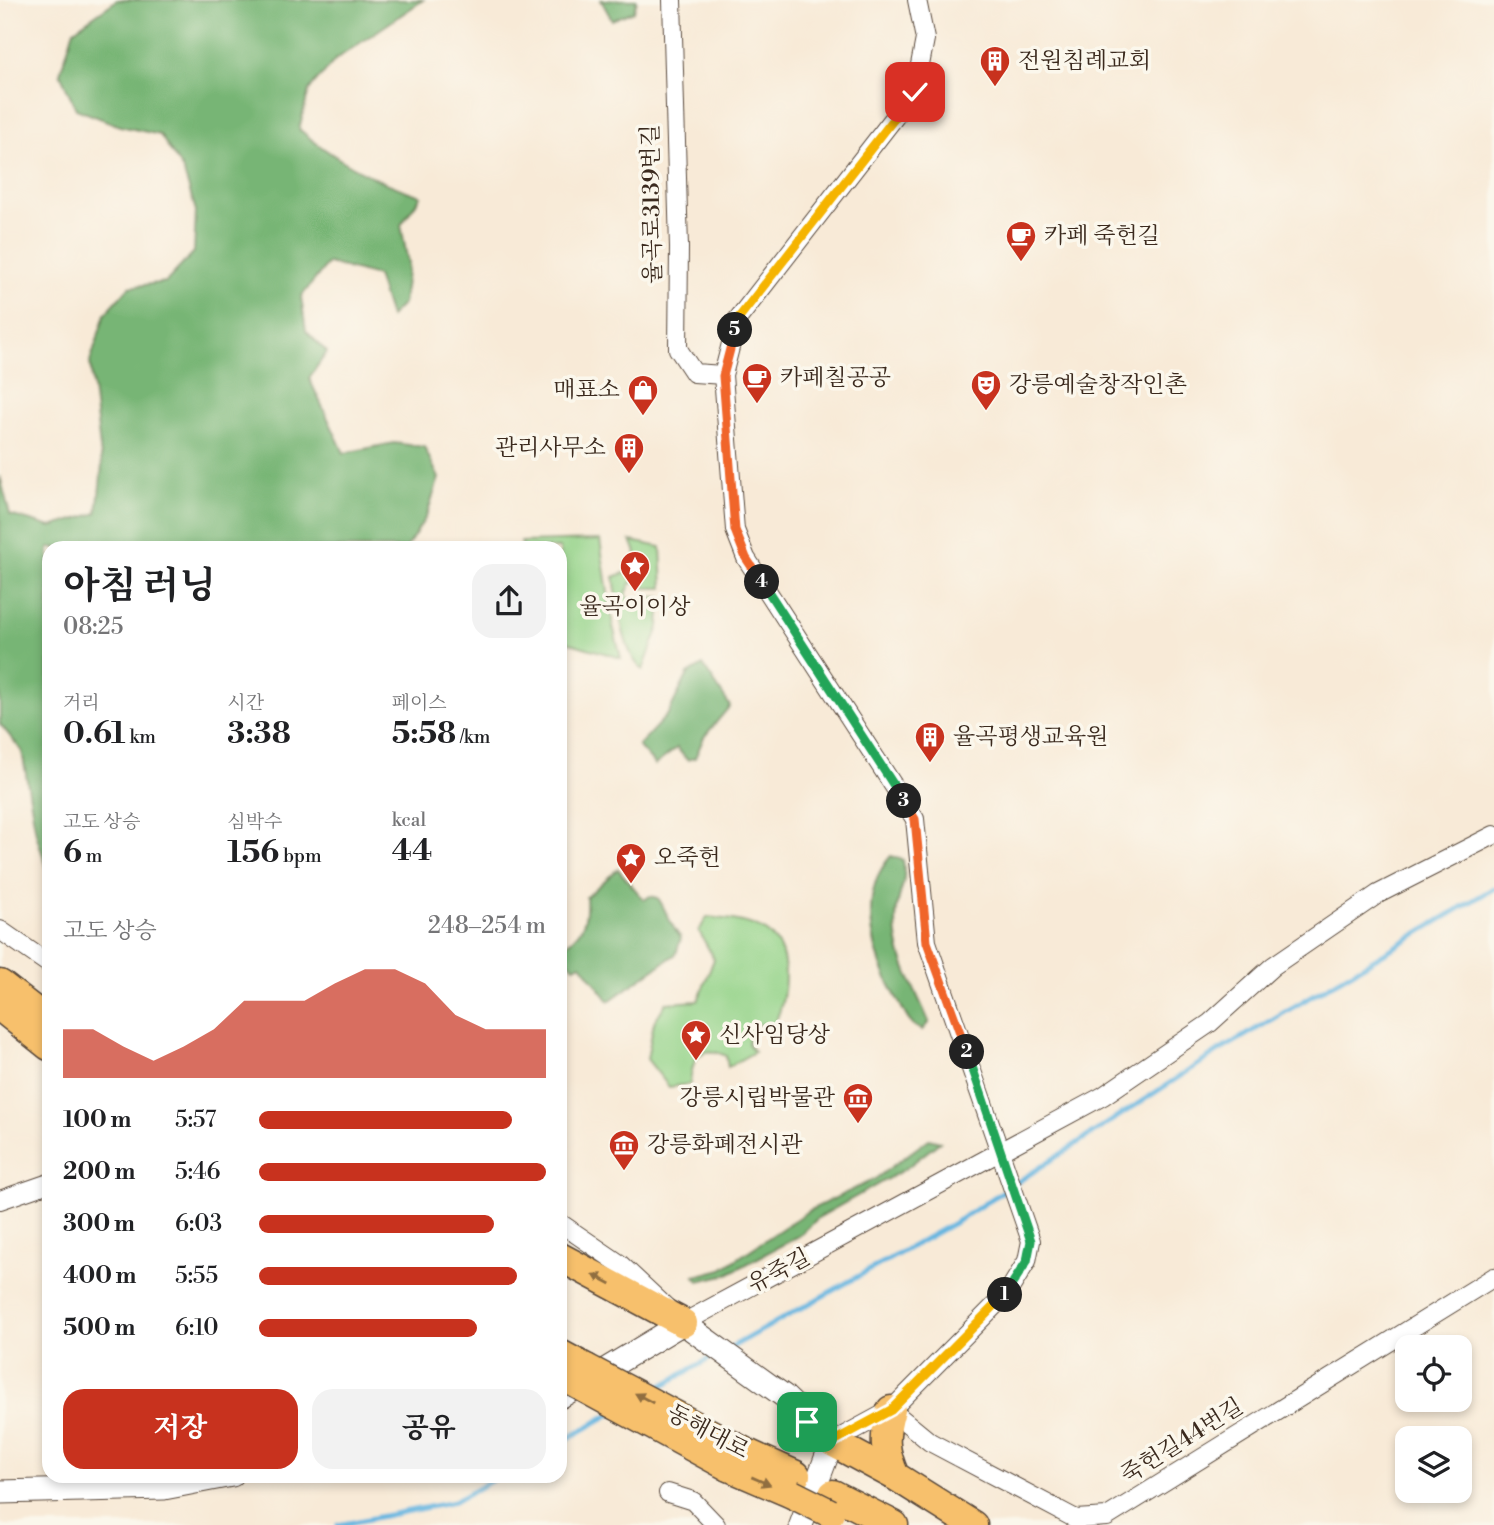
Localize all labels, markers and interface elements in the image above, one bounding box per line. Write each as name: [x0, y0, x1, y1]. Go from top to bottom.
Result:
building icon: 전원침례교회: [978, 44, 1012, 88]
place label: 전원침례교회: [1018, 47, 1151, 75]
pin: [885, 62, 945, 122]
icon: check: [896, 73, 934, 111]
street label: 율곡로3139번길: [637, 124, 667, 284]
cafe icon: 카페 죽헌길: [1004, 219, 1038, 263]
place label: 카페 죽헌길: [1044, 222, 1160, 250]
pin: 5: [718, 312, 752, 348]
text: 5: [729, 317, 740, 341]
cafe icon: 카페칠공공: [740, 361, 774, 405]
place label: 카페칠공공: [780, 364, 891, 392]
theatre icon: 강릉예술창작인촌: [969, 368, 1003, 412]
place label: 강릉예술창작인촌: [1009, 371, 1188, 399]
shop icon: 매표소: [626, 373, 660, 417]
place label: 매표소: [553, 376, 620, 404]
building icon: 관리사무소: [612, 431, 646, 475]
place label: 관리사무소: [495, 434, 606, 462]
place icon: 율곡이이상: [618, 549, 652, 593]
text: 아침 러닝: [63, 563, 216, 610]
button: share: [472, 564, 546, 638]
pin: 4: [744, 564, 780, 600]
text: 4: [755, 569, 768, 593]
place label: 율곡이이상: [579, 593, 691, 621]
text: 08:25: [63, 613, 123, 641]
text: 거리: [63, 691, 100, 715]
text: 시간: [227, 691, 264, 715]
text: 페이스: [392, 691, 447, 715]
text: 0.61: [63, 715, 126, 753]
text: 3:38: [227, 715, 291, 753]
text: 5:58: [392, 715, 456, 753]
building icon: 율곡평생교육원: [913, 720, 947, 764]
place label: 율곡평생교육원: [953, 723, 1109, 751]
text: km: [126, 725, 156, 749]
text: /km: [456, 725, 490, 749]
pin: 3: [886, 784, 922, 818]
text: 3: [898, 788, 909, 812]
text: kcal: [392, 808, 426, 832]
text: 고도 상승: [63, 810, 140, 834]
text: 심박수: [227, 810, 282, 834]
text: 44: [392, 832, 432, 870]
text: 6: [63, 834, 82, 872]
text: 156: [227, 834, 279, 872]
place icon: 오죽헌: [614, 841, 648, 885]
text: m: [82, 844, 102, 868]
text: bpm: [279, 844, 322, 868]
place label: 오죽헌: [654, 844, 721, 872]
text: 248–254 m: [428, 912, 546, 940]
text: 고도 상승: [63, 917, 157, 945]
place icon: 신사임당상: [679, 1018, 713, 1062]
place label: 신사임당상: [719, 1021, 831, 1049]
pin: 2: [950, 1034, 984, 1070]
text: 2: [961, 1039, 972, 1063]
museum icon: 강릉시립박물관: [841, 1081, 875, 1125]
place label: 강릉시립박물관: [679, 1084, 836, 1112]
text: 100 m: [63, 1106, 131, 1134]
text: 5:57: [175, 1106, 216, 1134]
museum icon: 강릉화폐전시관: [607, 1128, 641, 1172]
place label: 강릉화폐전시관: [647, 1131, 803, 1159]
text: 200 m: [63, 1158, 135, 1186]
text: 5:46: [175, 1158, 221, 1186]
text: 300 m: [63, 1210, 135, 1238]
text: 6:03: [175, 1210, 222, 1238]
street label: 유죽길: [743, 1243, 815, 1299]
text: 400 m: [63, 1262, 136, 1290]
text: 5:55: [175, 1262, 218, 1290]
one-way arrow: [592, 1273, 611, 1285]
pin: 1: [988, 1278, 1023, 1312]
text: 1: [1000, 1282, 1009, 1306]
text: 500 m: [63, 1314, 135, 1342]
text: 6:10: [175, 1314, 219, 1342]
map controls: [1395, 1335, 1472, 1503]
button: locate: [1395, 1335, 1472, 1412]
button: 저장: [63, 1389, 298, 1469]
button: 공유: [312, 1389, 546, 1469]
one-way arrow: [634, 1392, 654, 1404]
pin: [777, 1392, 837, 1452]
street label: 죽헌길44번길: [1116, 1392, 1248, 1490]
street label: 동해대로: [662, 1399, 754, 1465]
icon: arrive: [788, 1403, 826, 1441]
button: layers: [1395, 1426, 1472, 1503]
one-way arrow: [750, 1476, 771, 1487]

